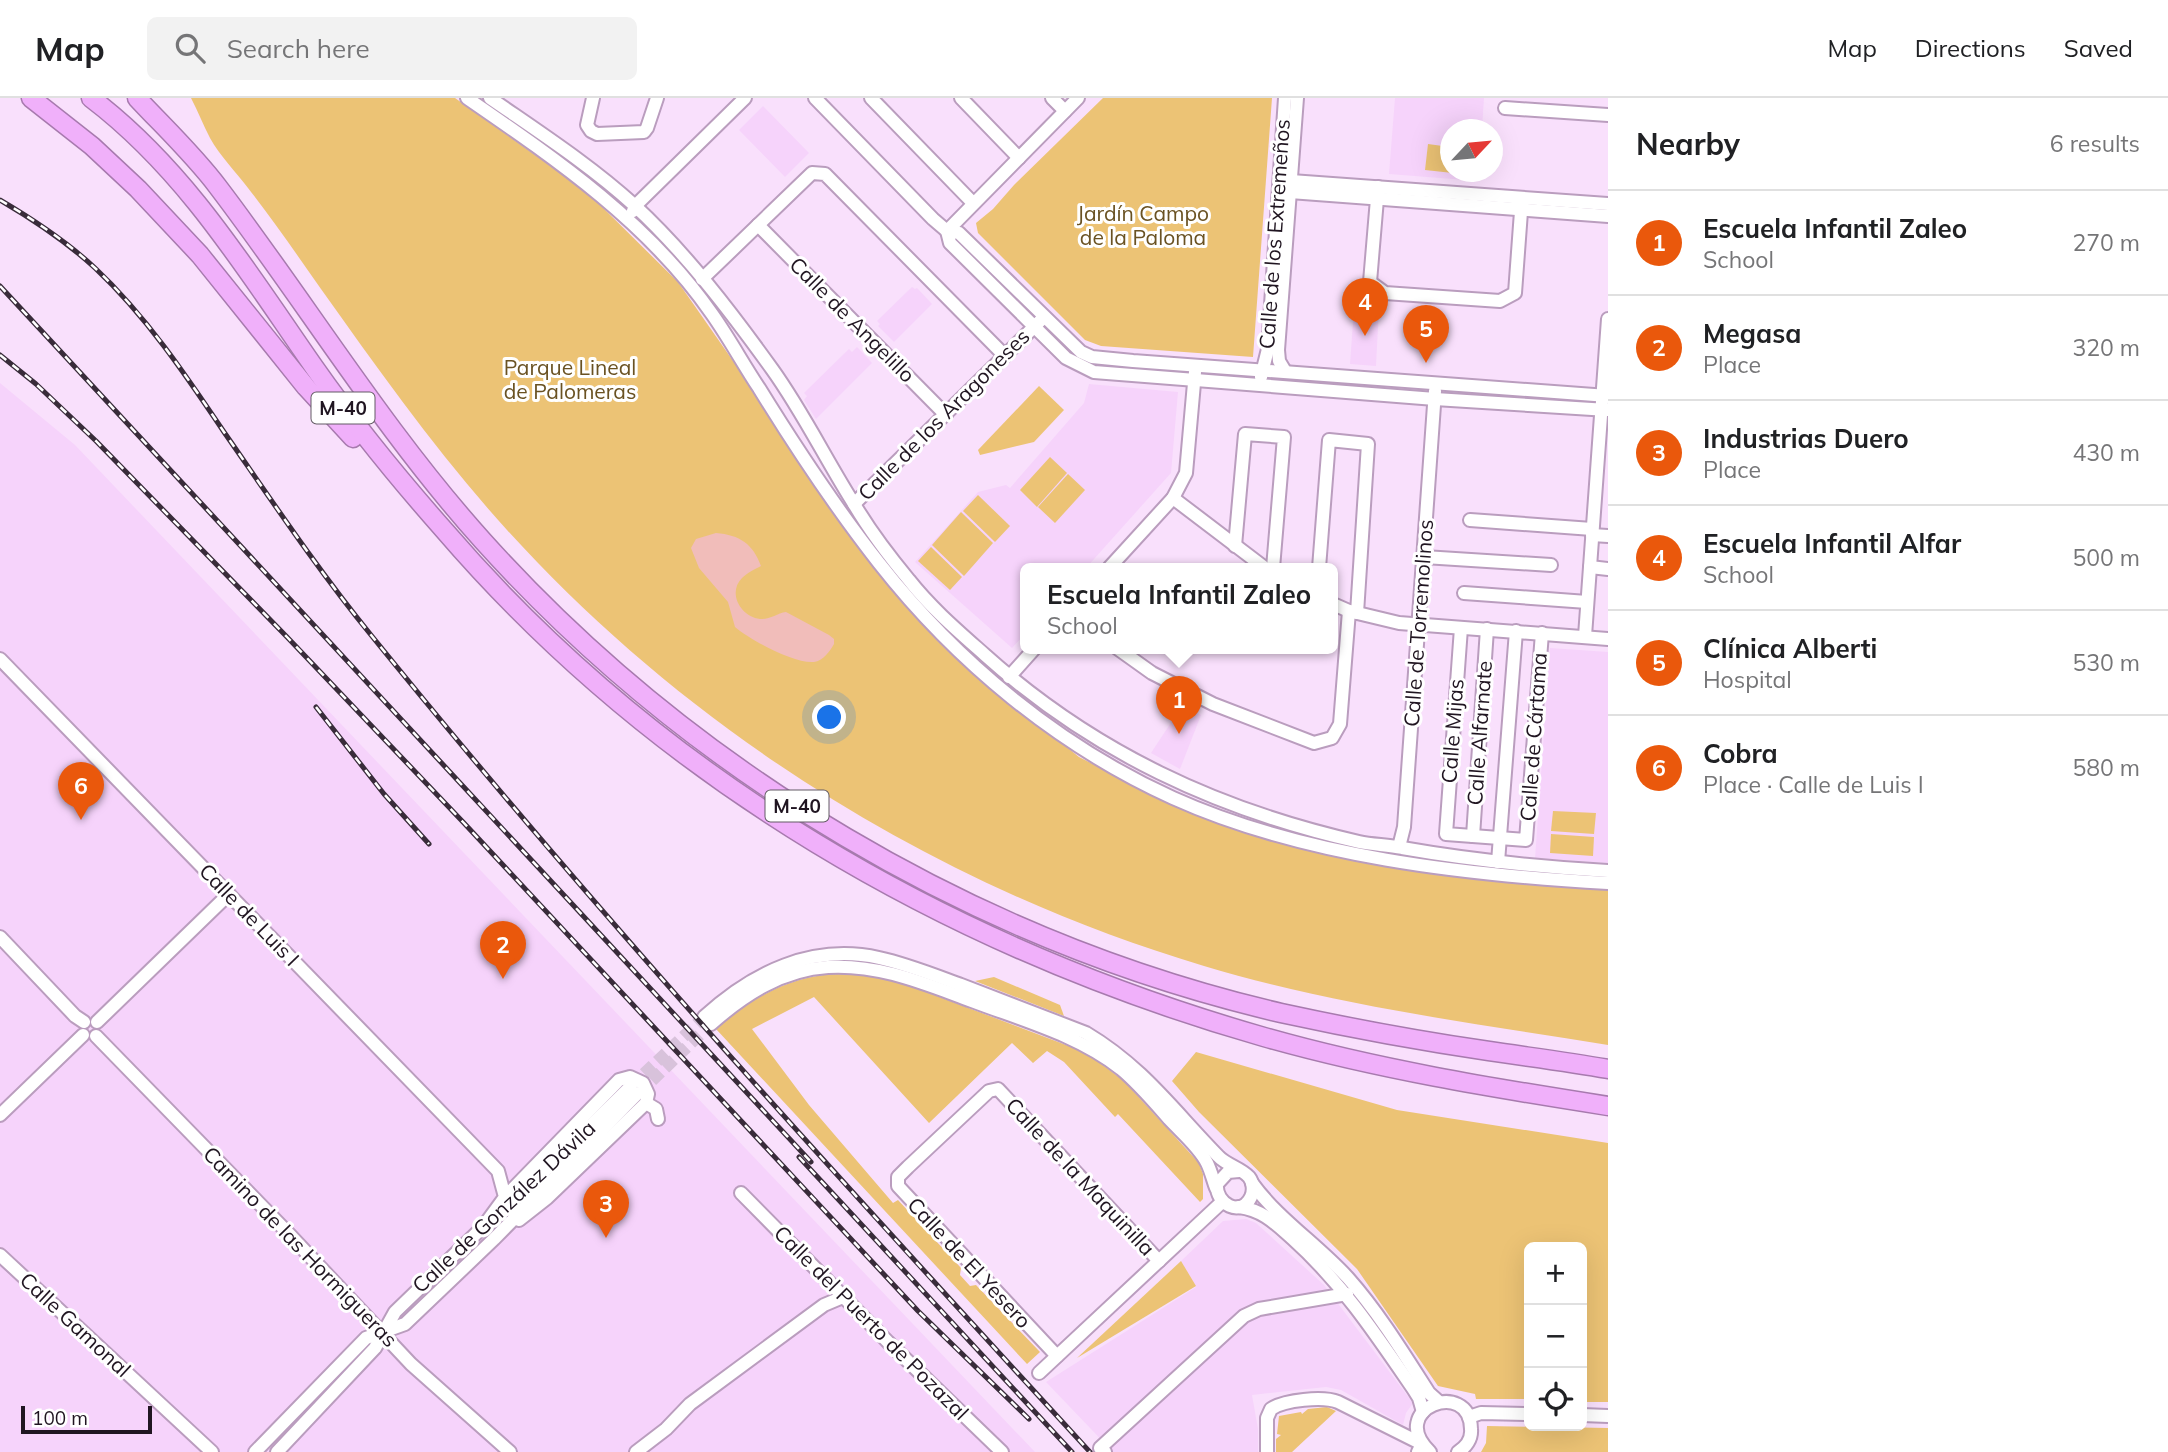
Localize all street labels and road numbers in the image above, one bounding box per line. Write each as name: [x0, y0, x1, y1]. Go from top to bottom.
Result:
street label: Calle de los Extremeños: [1253, 118, 1295, 350]
street label: Calle de Angelillo: [785, 251, 921, 387]
street label: Calle de los Aragoneses: [852, 323, 1035, 506]
road number: M-40: [312, 392, 374, 424]
street label: Calle de Torremolinos: [1398, 518, 1438, 727]
street label: Calle de Cártama: [1514, 652, 1552, 822]
street label: Calle Alfarnate: [1461, 660, 1497, 806]
street label: Calle Mijas: [1435, 678, 1469, 784]
road number: M-40: [766, 790, 828, 821]
street label: Calle de Luis I: [194, 858, 305, 971]
street label: Calle de la Maquinilla: [1001, 1092, 1161, 1261]
street label: Calle de González Dávila: [406, 1115, 600, 1298]
street label: Camino de las Hormigueras: [198, 1141, 403, 1352]
street label: Calle de El Yesero: [902, 1191, 1037, 1333]
street label: Calle del Puerto de Pozazal: [769, 1220, 974, 1425]
street label: Calle Gamonal: [15, 1266, 136, 1382]

